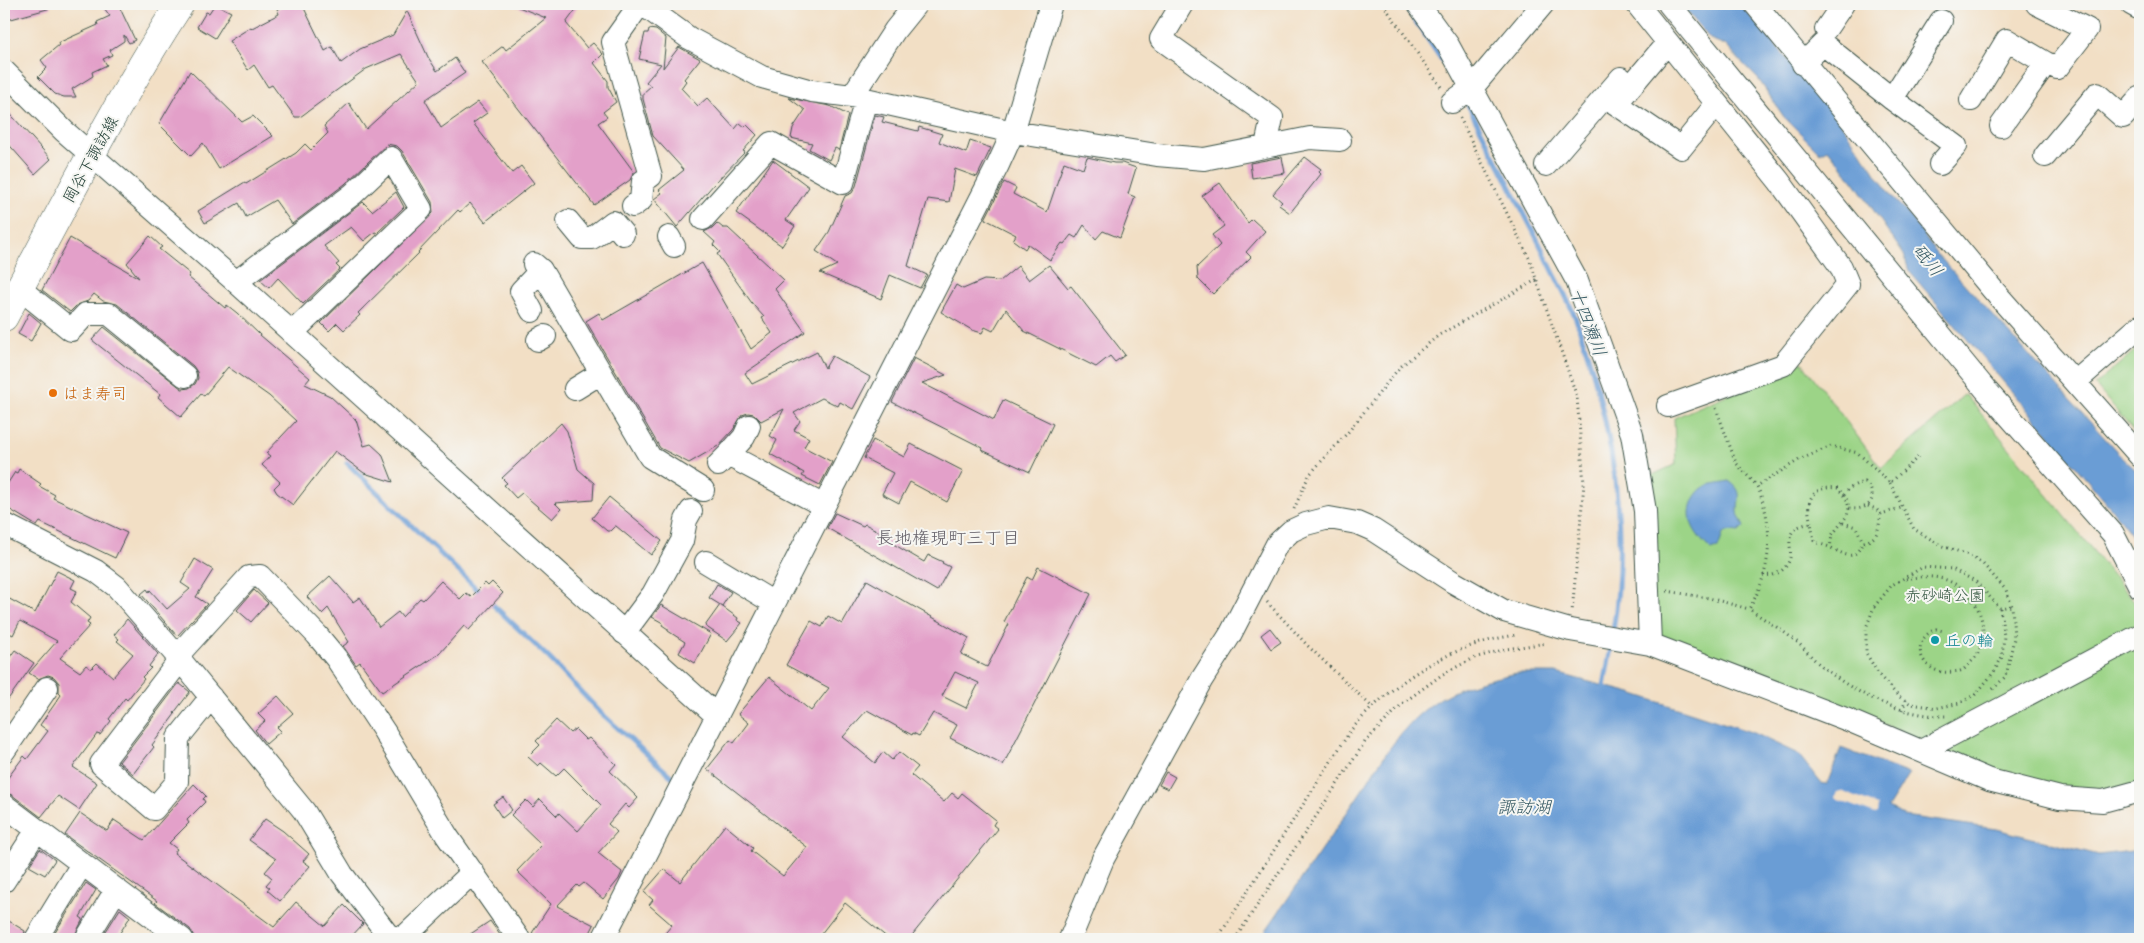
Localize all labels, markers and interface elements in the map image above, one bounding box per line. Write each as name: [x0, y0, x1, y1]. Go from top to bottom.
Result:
street label: 岡谷下諏訪線: [59, 113, 122, 206]
water label: 砥川: [1908, 239, 1948, 281]
water label: 十四瀬川: [1565, 284, 1611, 360]
place label: はま寿司: [63, 384, 127, 403]
marker: はま寿司: [47, 387, 59, 399]
district label: 長地権現町三丁目: [876, 527, 1020, 549]
park label: 赤砂崎公園: [1905, 586, 1985, 605]
place label: 丘の輪: [1945, 631, 1993, 650]
marker: 丘の輪: [1929, 634, 1941, 646]
water label: 諏訪湖: [1497, 796, 1553, 818]

